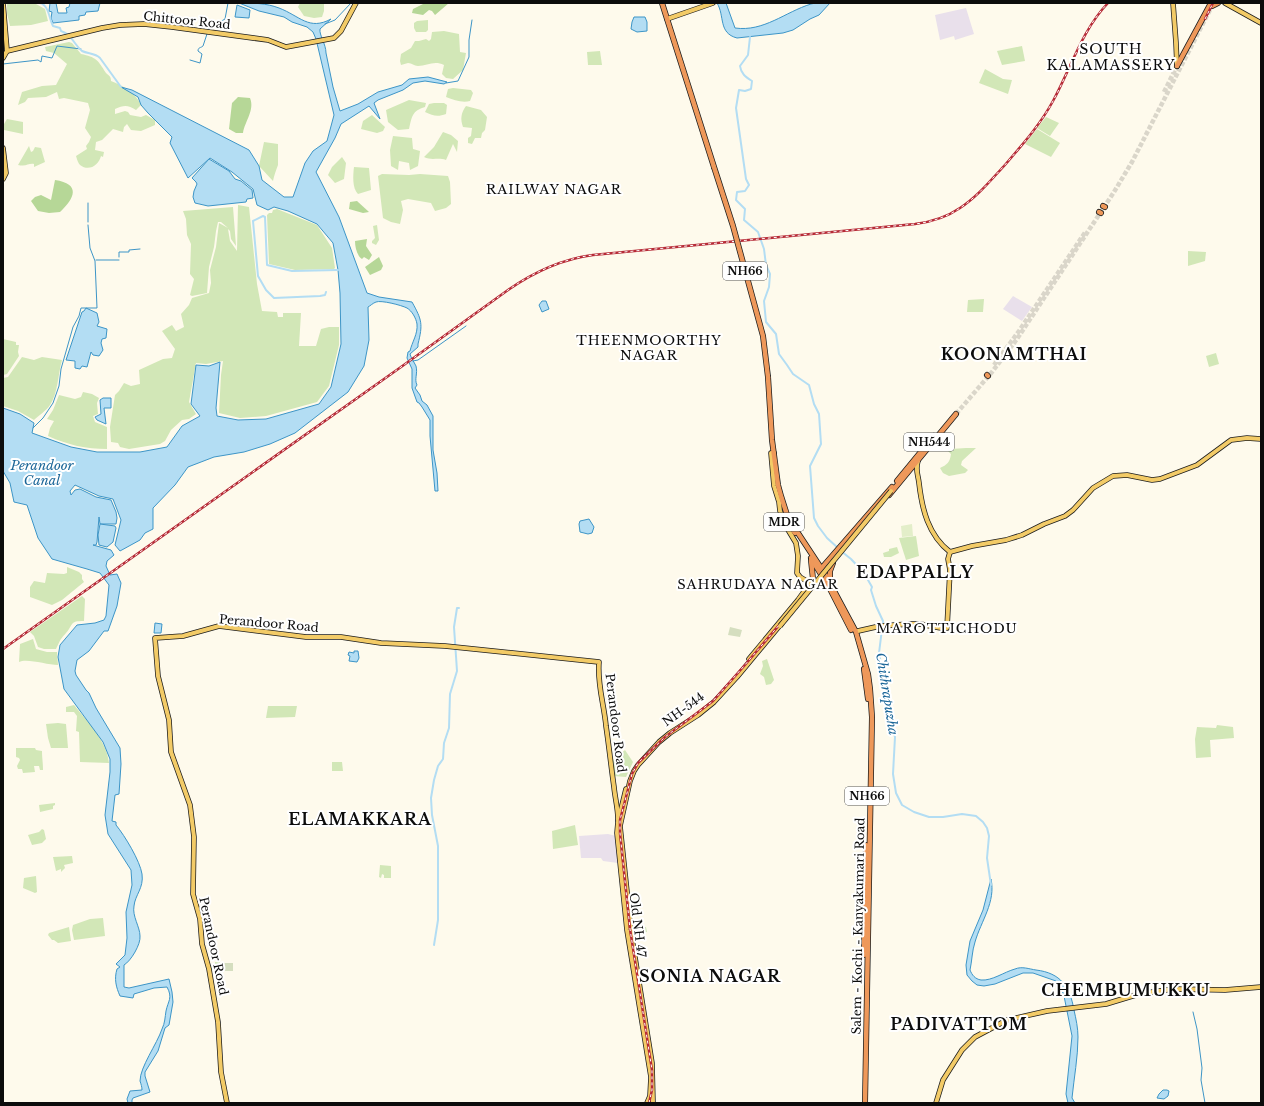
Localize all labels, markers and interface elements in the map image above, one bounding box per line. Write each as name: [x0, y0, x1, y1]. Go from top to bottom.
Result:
street label: Chittoor Road: [143, 8, 231, 32]
district label: SOUTH KALAMASSERY: [1047, 40, 1175, 74]
district label: RAILWAY NAGAR: [486, 181, 622, 198]
road number: NH66: [723, 262, 767, 280]
district label: THEENMOORTHY NAGAR: [576, 332, 722, 364]
district label: KOONAMTHAI: [941, 344, 1087, 364]
road number: NH544: [904, 433, 954, 451]
water label: Perandoor Canal: [10, 457, 75, 489]
road number: MDR: [764, 513, 804, 531]
district label: EDAPPALLY: [856, 562, 974, 582]
district label: SAHRUDAYA NAGAR: [677, 576, 839, 593]
street label: Perandoor Road: [219, 611, 319, 635]
district label: MAROTTICHODU: [876, 620, 1018, 637]
water label: Chithrapuzha: [872, 652, 902, 736]
street label: Perandoor Road: [602, 672, 630, 774]
street label: NH-544: [659, 689, 707, 729]
road number: NH66: [845, 787, 889, 805]
district label: ELAMAKKARA: [288, 809, 432, 829]
street label: Salem - Kochi - Kanyakumari Road: [849, 817, 867, 1035]
street label: Old NH 47: [627, 892, 650, 959]
street label: Perandoor Road: [196, 896, 232, 996]
district label: SONIA NAGAR: [639, 966, 781, 986]
district label: CHEMBUMUKKU: [1041, 980, 1211, 1000]
district label: PADIVATTOM: [890, 1014, 1028, 1034]

